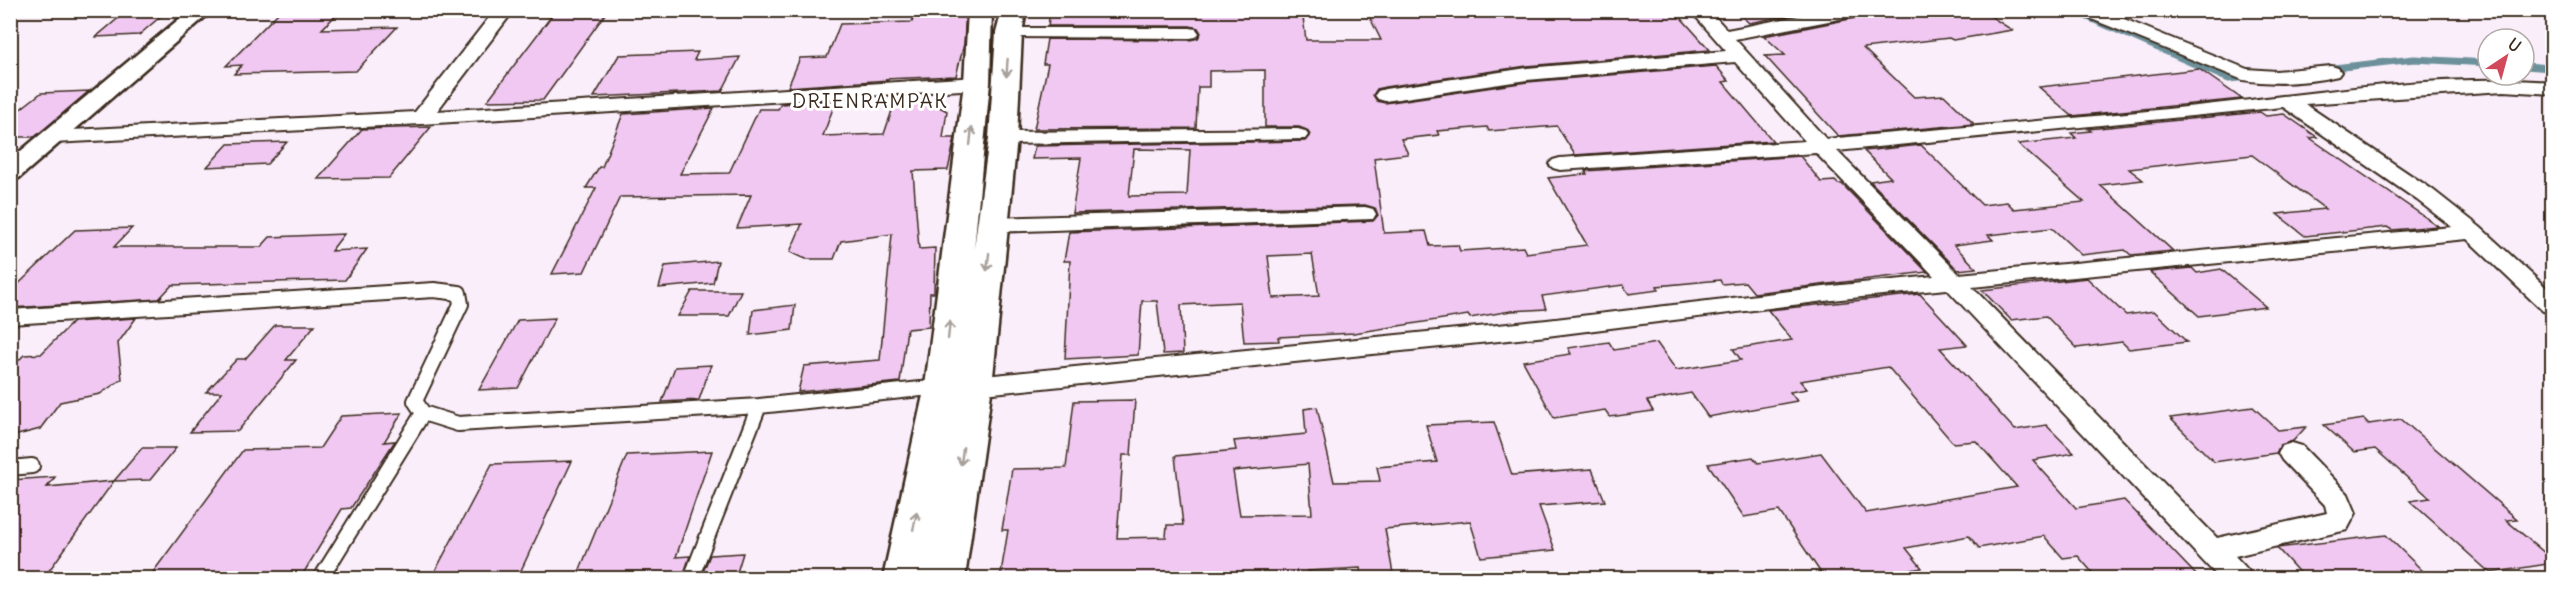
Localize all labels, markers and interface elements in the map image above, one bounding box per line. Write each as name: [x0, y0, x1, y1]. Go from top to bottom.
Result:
north arrow: [2476, 27, 2536, 87]
text: U: [2505, 34, 2525, 56]
one-way arrow: [1001, 58, 1012, 78]
district label: DRIENRAMPAK: [792, 88, 948, 113]
one-way arrow: [966, 126, 977, 146]
one-way arrow: [982, 252, 993, 272]
one-way arrow: [944, 320, 955, 340]
one-way arrow: [956, 445, 967, 465]
one-way arrow: [910, 512, 921, 532]

